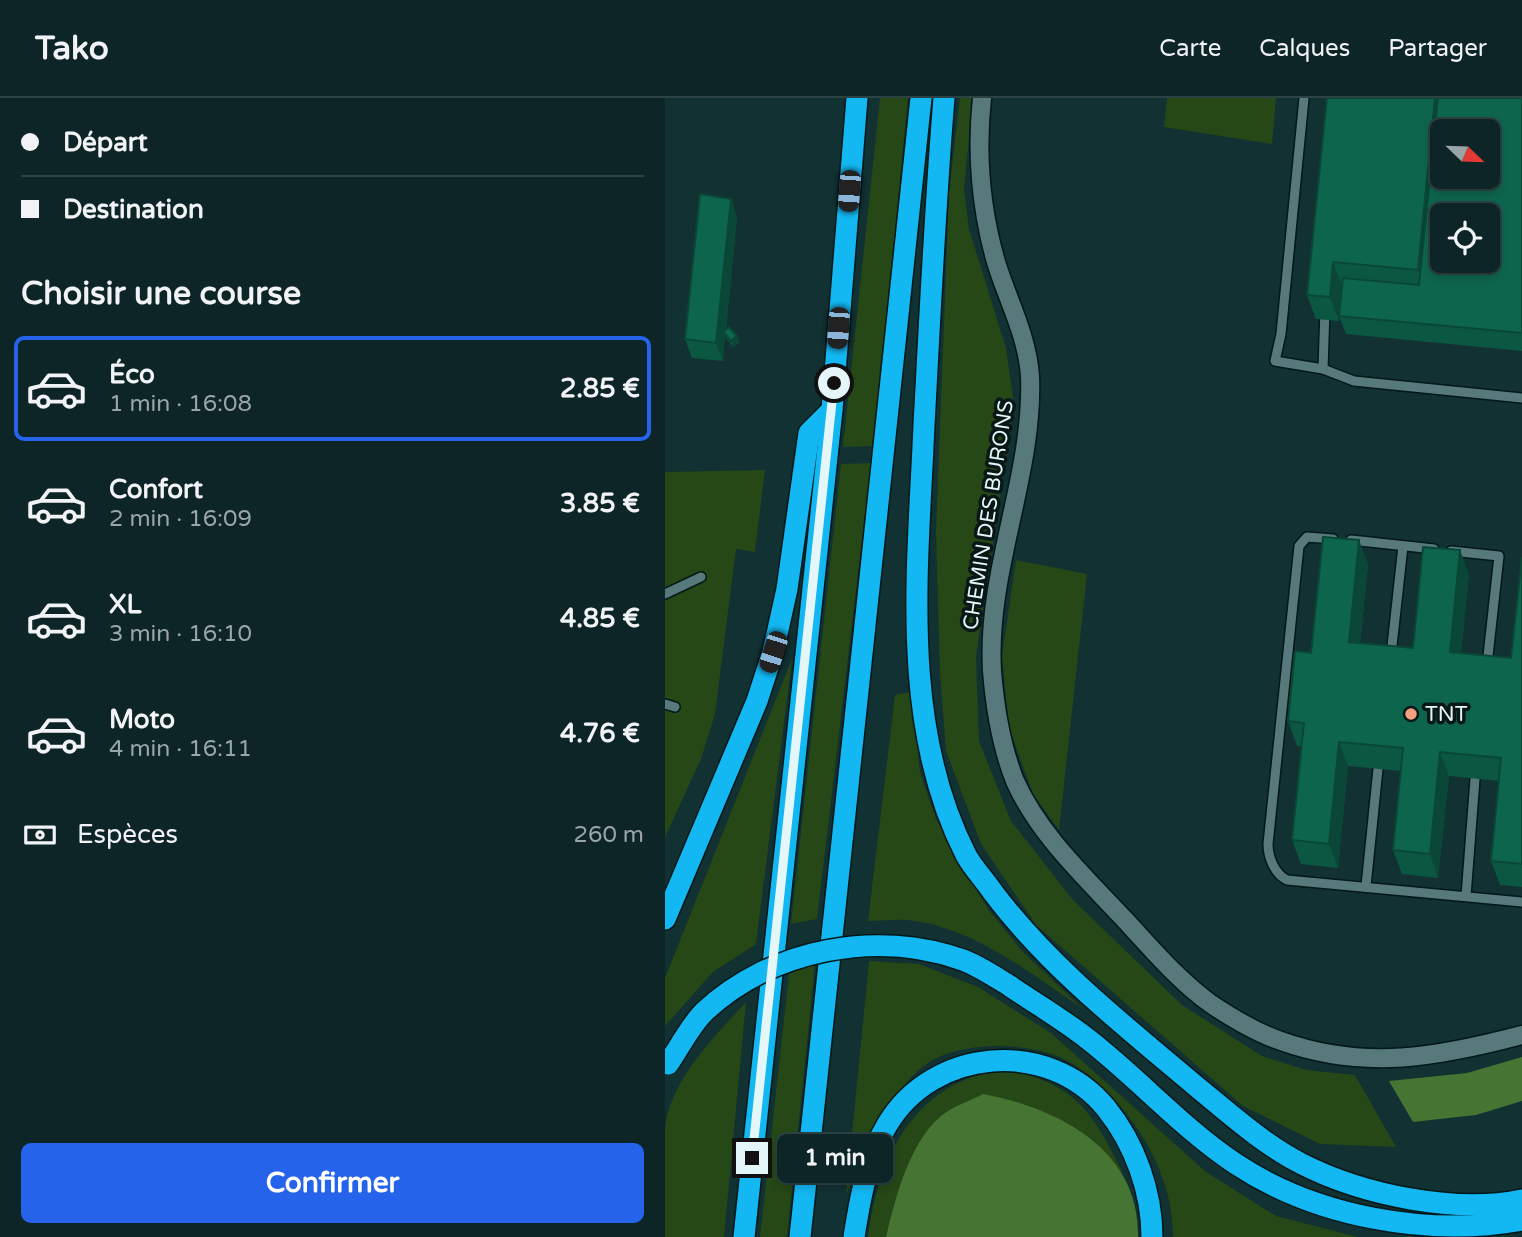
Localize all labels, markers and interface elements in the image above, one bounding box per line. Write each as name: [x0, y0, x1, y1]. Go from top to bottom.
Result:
text: Tako: [35, 29, 109, 68]
text: Carte: [1159, 34, 1221, 63]
text: Calques: [1259, 34, 1350, 63]
text: Partager: [1388, 34, 1487, 63]
north arrow: [1430, 119, 1500, 189]
map controls: [1430, 119, 1500, 273]
text: Départ: [63, 127, 148, 158]
car: [838, 169, 861, 213]
text: Destination: [63, 194, 204, 225]
button: locate: [1430, 203, 1500, 273]
text: Choisir une course: [21, 275, 301, 313]
car: [827, 306, 850, 350]
icon: car: [25, 357, 88, 420]
text: Éco: [109, 359, 155, 390]
route start: [818, 367, 850, 399]
text: 2.85 €: [560, 373, 640, 404]
text: 1 min · 16:08: [109, 390, 252, 418]
street label: CHEMIN DES BURONS: [958, 398, 1019, 632]
icon: car: [25, 472, 88, 535]
text: Confort: [109, 474, 203, 505]
text: 3.85 €: [560, 488, 640, 519]
text: 2 min · 16:09: [109, 505, 252, 533]
icon: car: [25, 587, 88, 650]
text: XL: [109, 589, 141, 620]
text: 4.85 €: [560, 603, 640, 634]
text: 3 min · 16:10: [109, 620, 252, 648]
car: [757, 629, 790, 675]
icon: car: [25, 702, 88, 765]
place label: TNT: [1425, 702, 1468, 727]
text: Moto: [109, 704, 175, 735]
marker: TNT: [1403, 706, 1419, 722]
text: 4.76 €: [560, 718, 640, 749]
text: 4 min · 16:11: [109, 735, 252, 763]
icon: cash: [21, 816, 59, 854]
text: Espèces: [77, 819, 178, 850]
text: 260 m: [574, 821, 644, 849]
callout: 1 min: [777, 1134, 892, 1182]
route end: [736, 1142, 768, 1174]
button: Confirmer: [21, 1143, 644, 1223]
text: 1 min: [804, 1144, 866, 1172]

